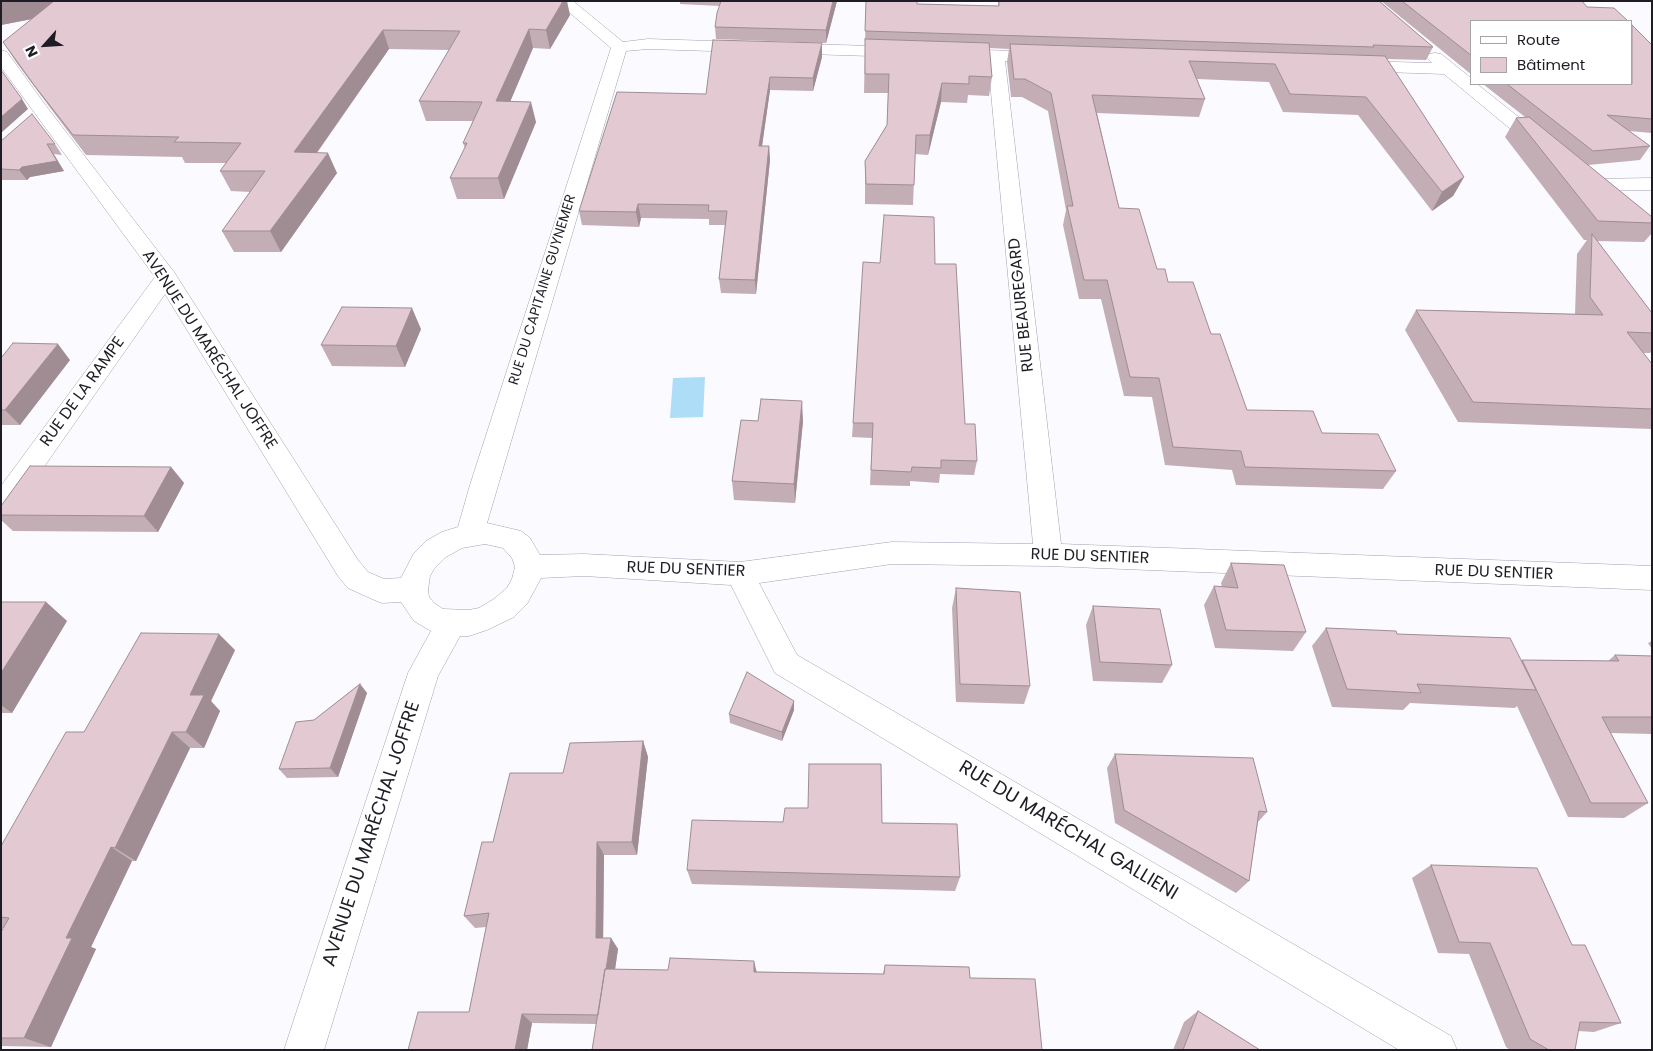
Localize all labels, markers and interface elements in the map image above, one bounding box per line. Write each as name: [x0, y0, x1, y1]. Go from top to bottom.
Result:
north arrow: [20, 20, 70, 70]
legend: [1470, 20, 1633, 85]
text: Route: [1517, 29, 1560, 50]
text: N: [20, 42, 43, 61]
text: Bâtiment: [1517, 54, 1585, 75]
street label: RUE DU CAPITAINE GUYNEMER: [506, 193, 580, 387]
street label: RUE BEAUREGARD: [1005, 237, 1039, 373]
street label: AVENUE DU MARÉCHAL JOFFRE: [137, 247, 281, 453]
street label: RUE DE LA RAMPE: [37, 334, 129, 450]
street label: RUE DU SENTIER: [1030, 545, 1150, 569]
street label: RUE DU SENTIER: [626, 558, 746, 582]
street label: RUE DU SENTIER: [1434, 561, 1554, 585]
street label: AVENUE DU MARÉCHAL JOFFRE: [318, 698, 426, 970]
street label: RUE DU MARÉCHAL GALLIENI: [954, 757, 1182, 905]

